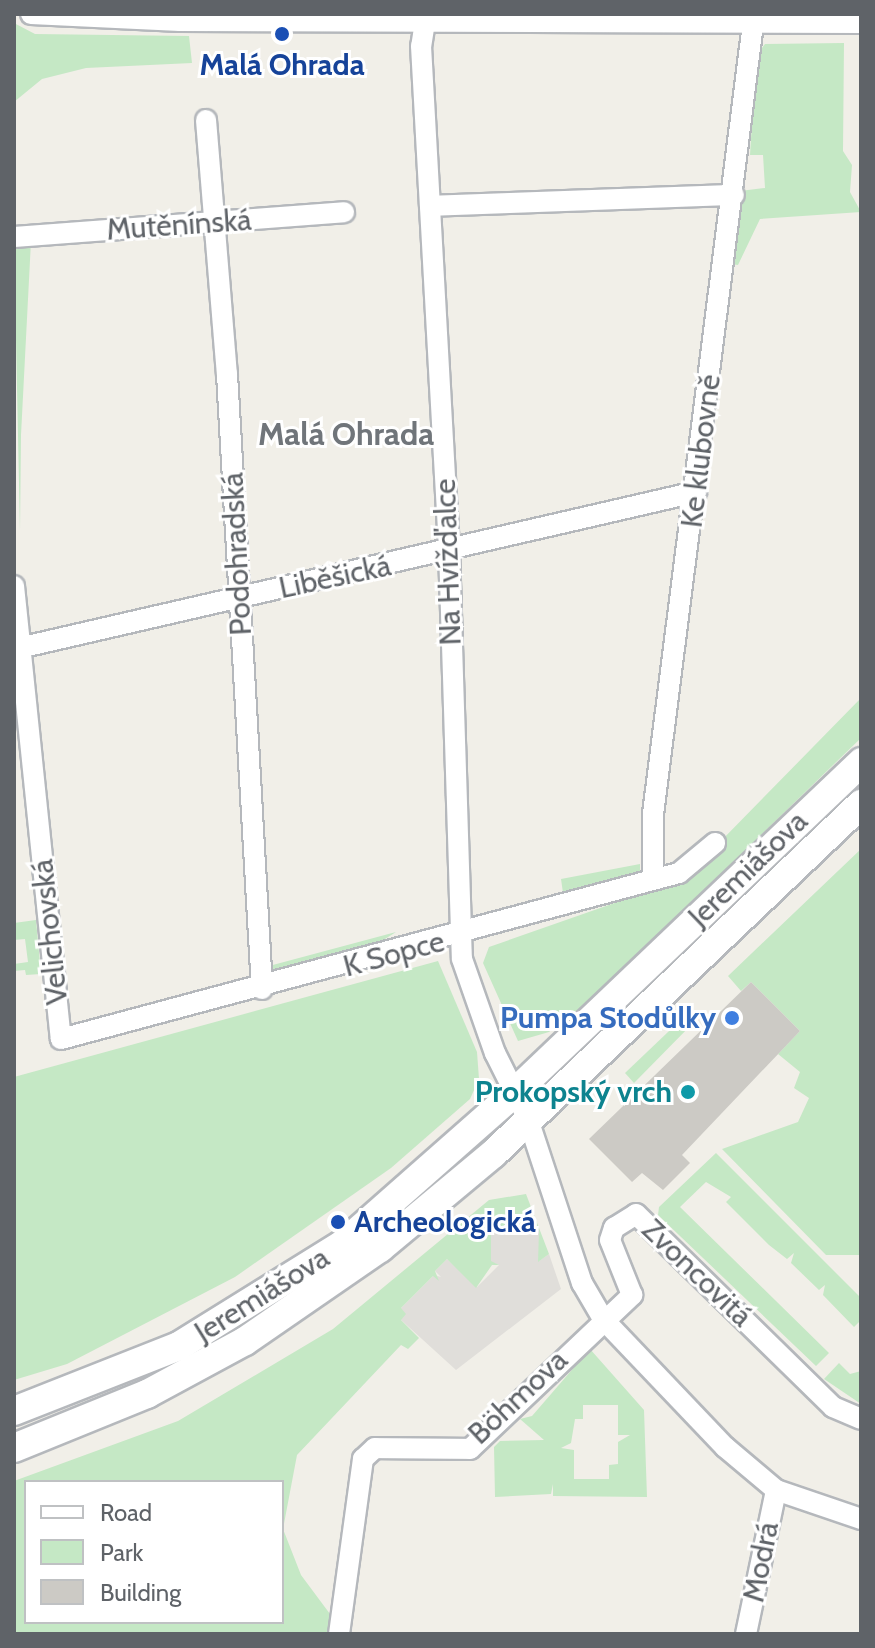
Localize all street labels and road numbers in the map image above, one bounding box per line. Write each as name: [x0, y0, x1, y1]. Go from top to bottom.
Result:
street label: Mutěnínská: [105, 202, 253, 248]
street label: Ke klubovně: [674, 372, 728, 530]
street label: Podohradská: [215, 472, 259, 636]
street label: Na Hvížďalce: [427, 478, 469, 646]
street label: Liběšická: [276, 548, 394, 606]
street label: Jeremiášova: [681, 803, 815, 935]
street label: Velichovská: [24, 857, 76, 1007]
street label: K Sopce: [339, 923, 449, 985]
street label: Zvoncovitá: [634, 1212, 760, 1334]
street label: Jeremiášova: [188, 1240, 336, 1350]
street label: Böhmova: [461, 1342, 575, 1452]
street label: Modrá: [736, 1519, 786, 1605]

